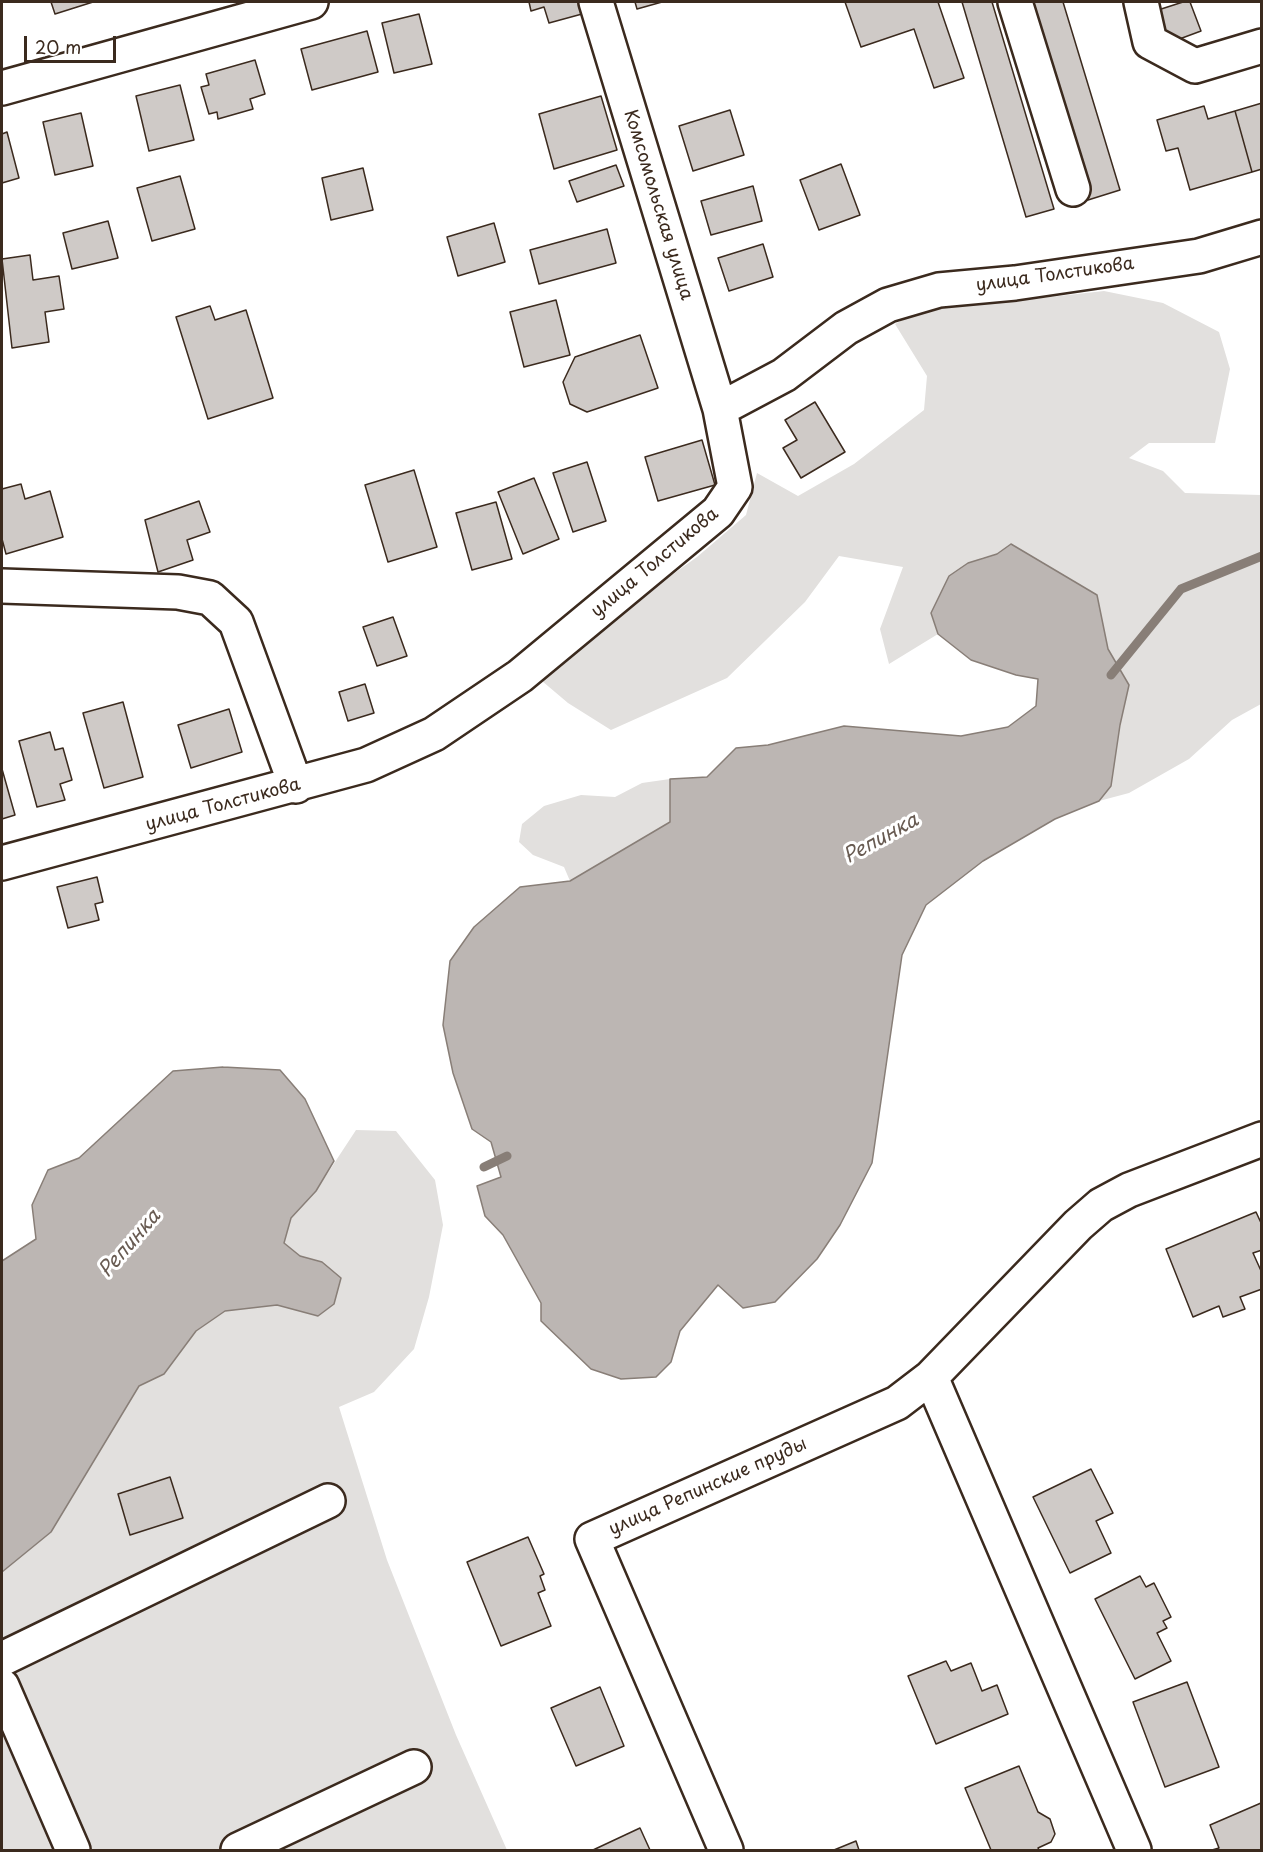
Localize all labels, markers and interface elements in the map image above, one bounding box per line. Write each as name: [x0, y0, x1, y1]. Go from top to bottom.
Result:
scale bar: [27, 24, 118, 62]
text: 20 m: [35, 33, 81, 60]
street label: Комсомольская улица: [619, 107, 697, 303]
street label: улица Толстикова: [975, 253, 1135, 297]
street label: улица Толстикова: [587, 503, 723, 623]
street label: улица Толстикова: [143, 774, 303, 836]
water label: Репинка: [839, 809, 923, 869]
water label: Репинка: [94, 1205, 166, 1283]
street label: улица Репинские пруды: [606, 1433, 810, 1541]

